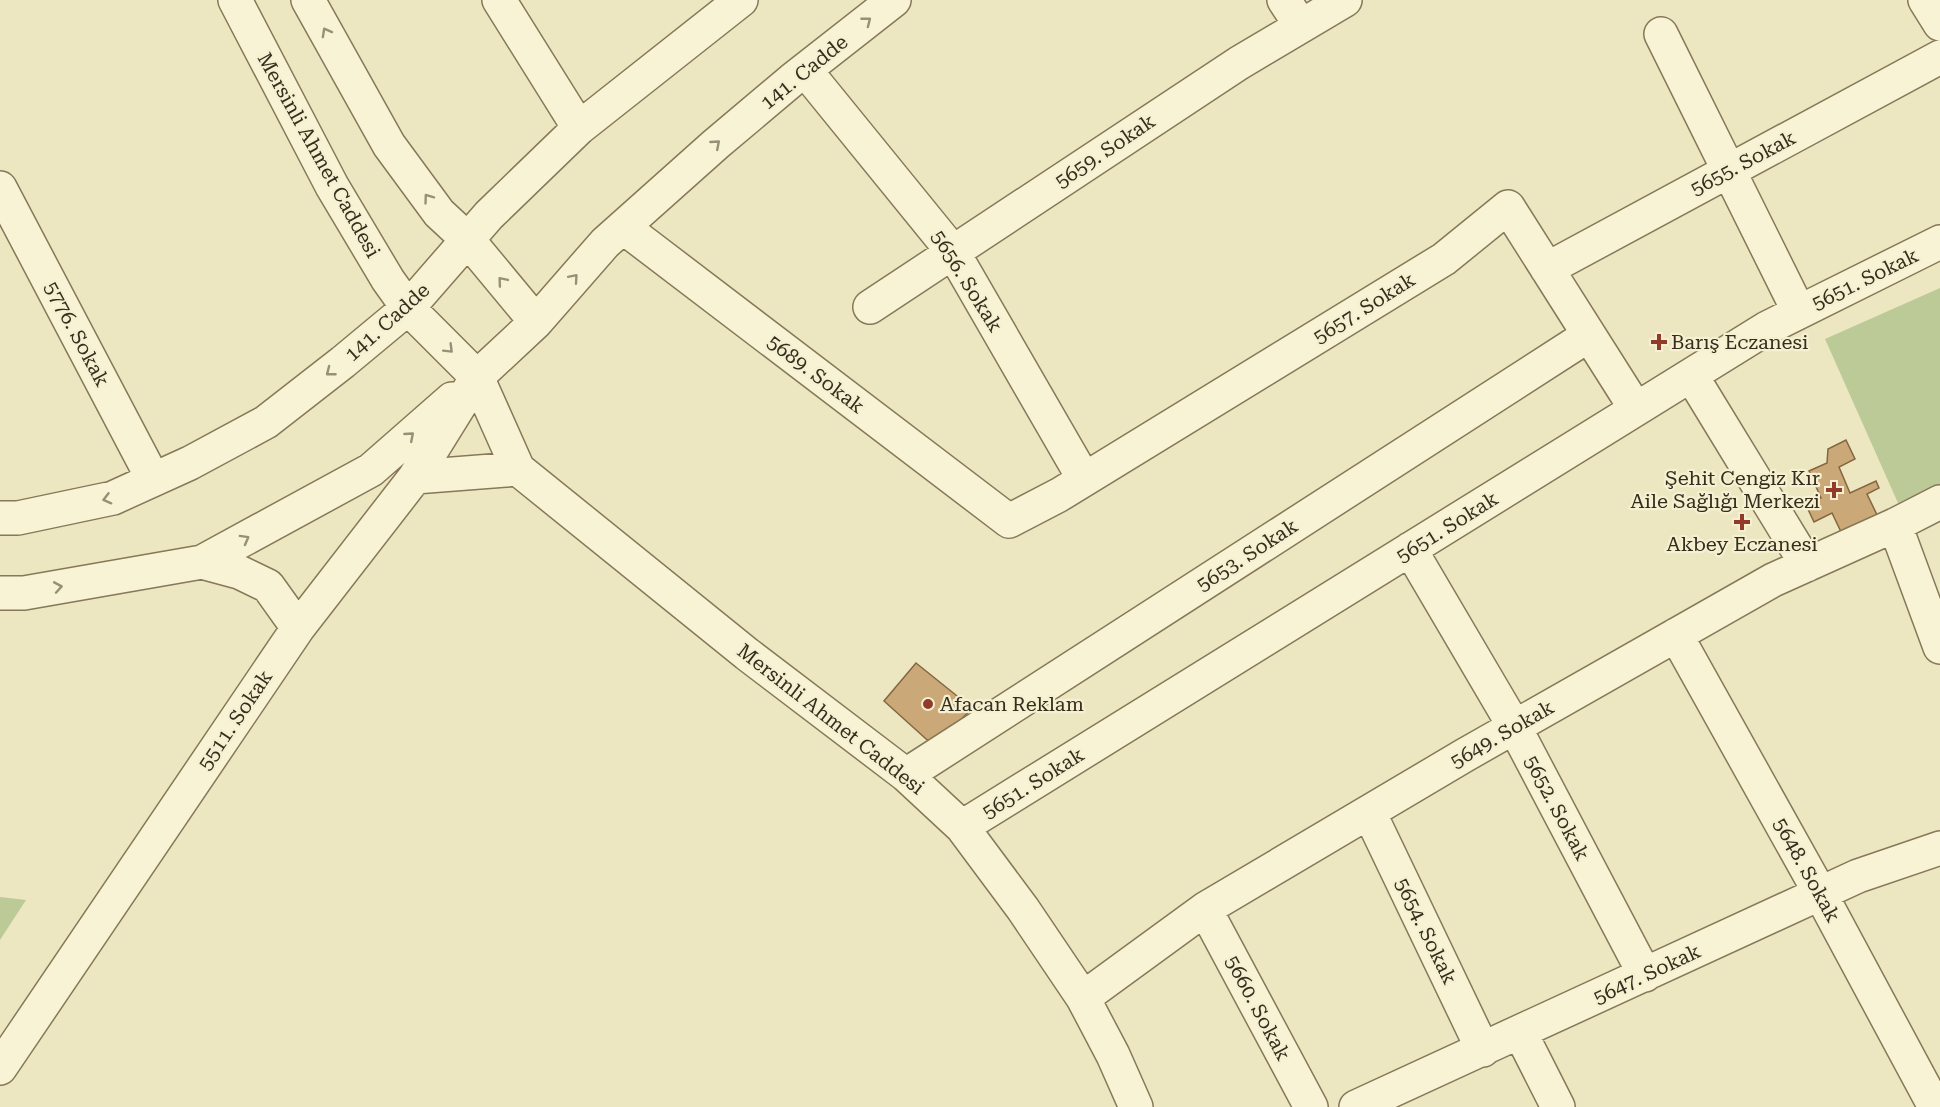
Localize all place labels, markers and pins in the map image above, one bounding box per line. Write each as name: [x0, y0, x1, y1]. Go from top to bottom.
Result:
place label: Barış Eczanesi: [1671, 330, 1808, 354]
marker: Barış Eczanesi: [1652, 335, 1666, 349]
place label: Şehit Cengiz Kır Aile Sağlığı Merkezi: [1631, 466, 1820, 513]
marker: Şehit Cengiz Kır Aile Sağlığı Merkezi: [1825, 481, 1843, 499]
marker: Akbey Eczanesi: [1735, 515, 1749, 529]
place label: Akbey Eczanesi: [1666, 532, 1818, 556]
place label: Afacan Reklam: [940, 692, 1084, 716]
marker: Afacan Reklam: [921, 697, 935, 711]

